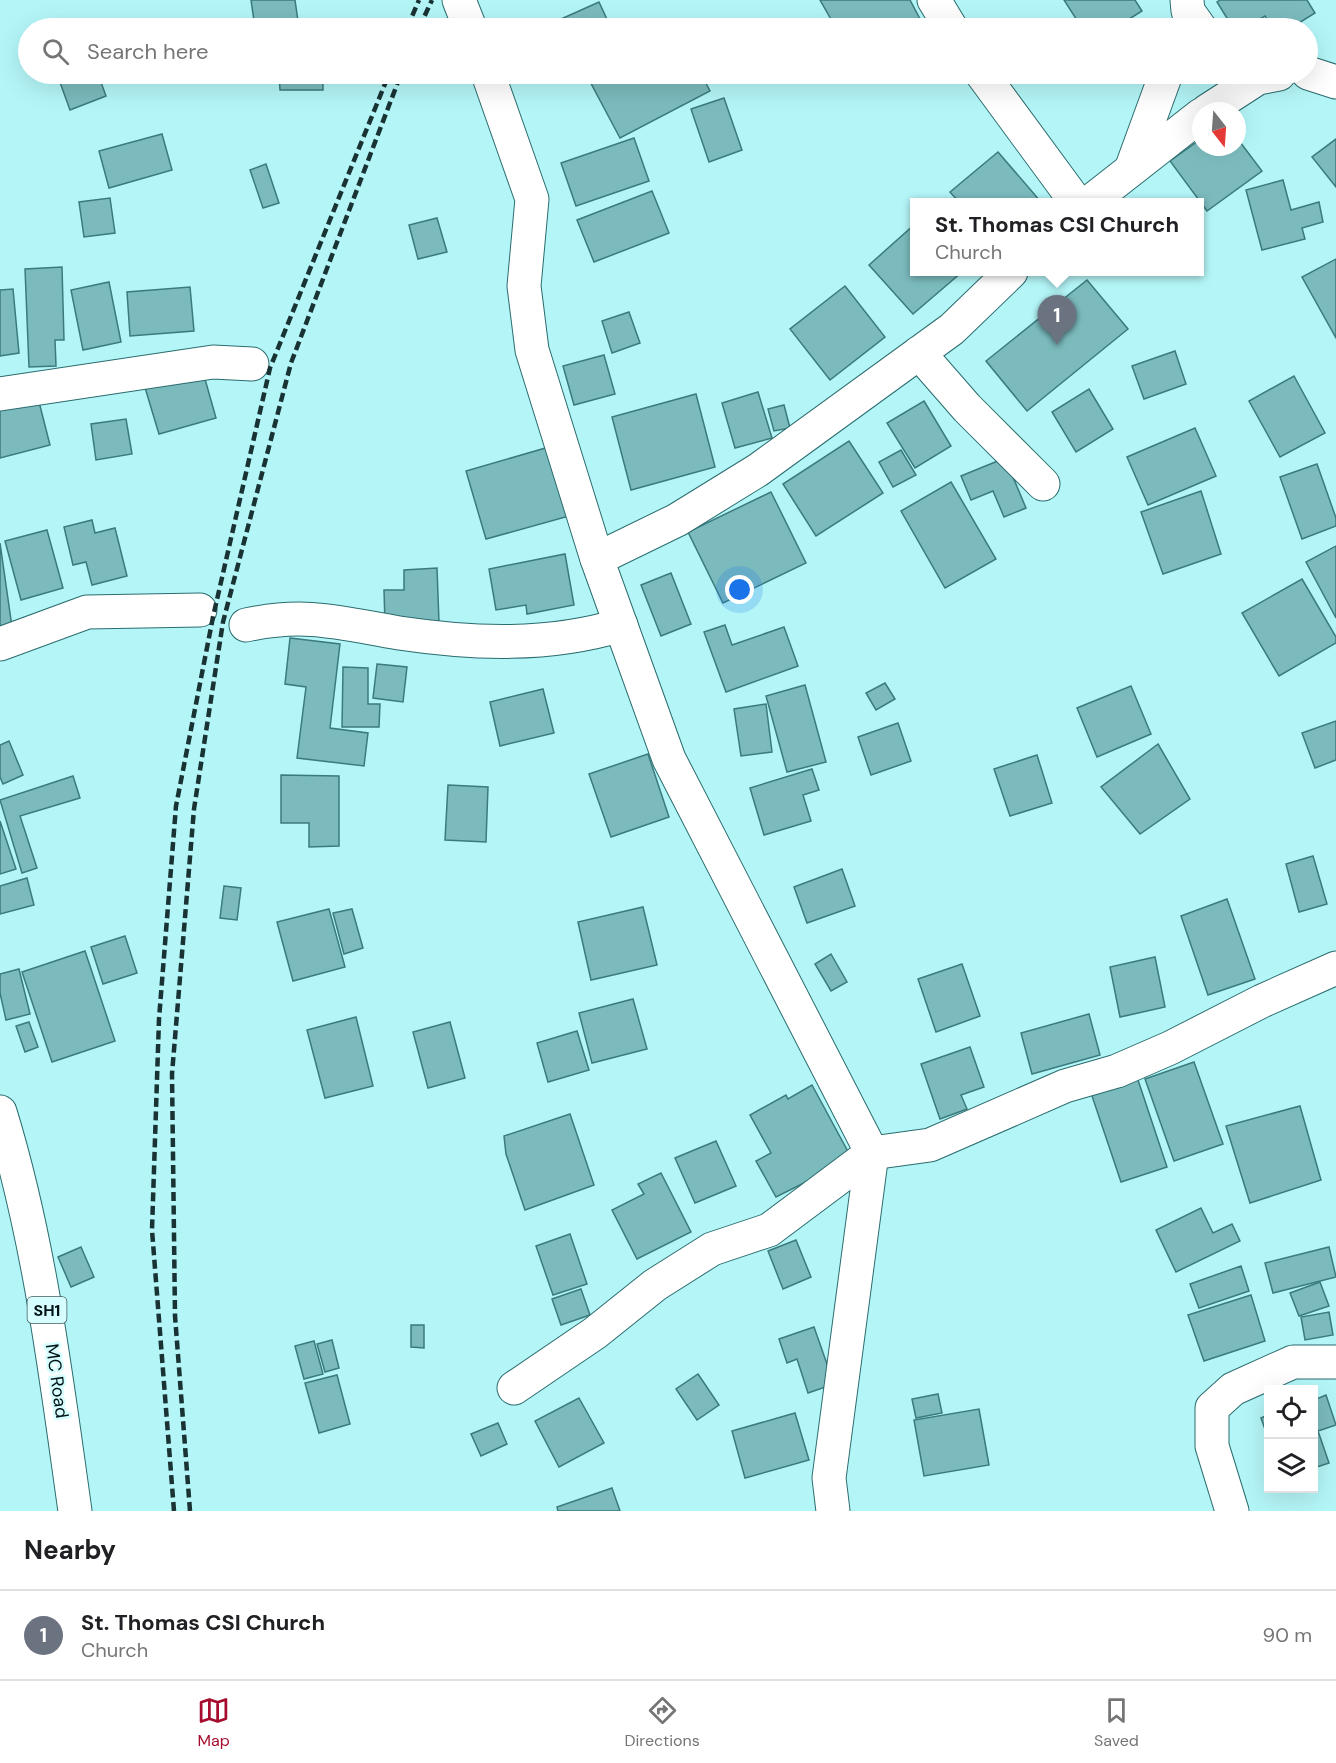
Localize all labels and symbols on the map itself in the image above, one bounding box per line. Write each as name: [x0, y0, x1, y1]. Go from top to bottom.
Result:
north arrow: [1192, 102, 1246, 156]
pin: 1: [1038, 296, 1076, 345]
your location: [725, 575, 754, 604]
road number: SH1: [28, 1297, 66, 1323]
street label: MC Road: [40, 1342, 74, 1420]

